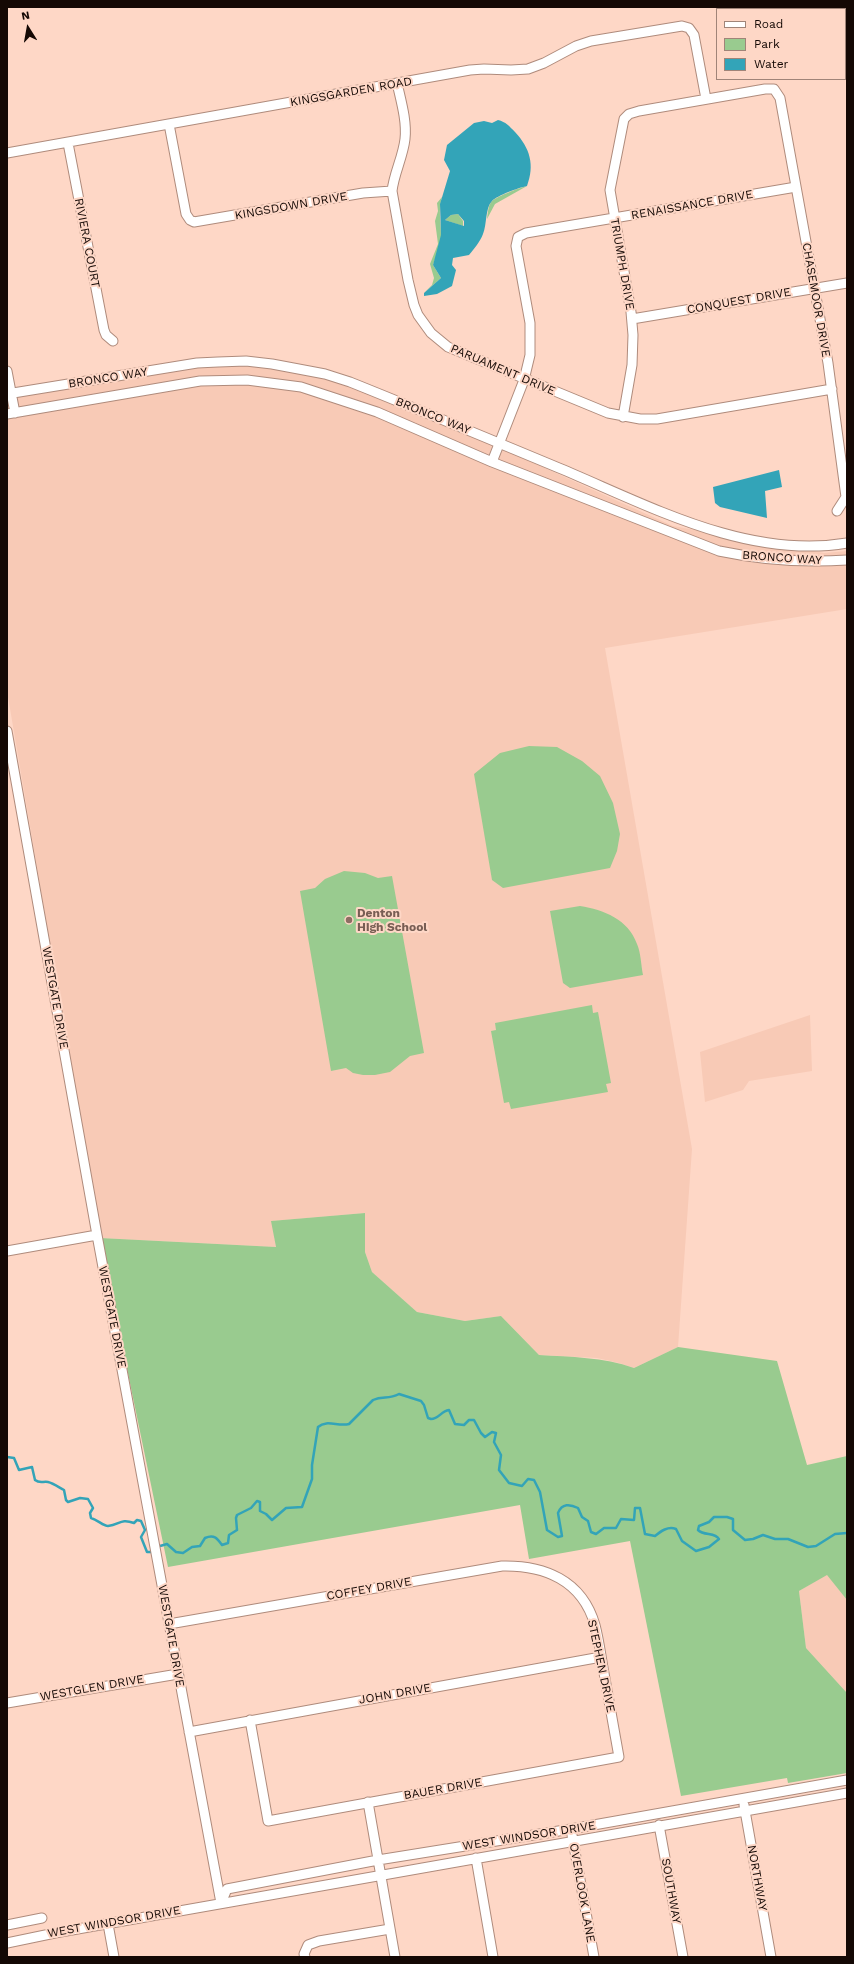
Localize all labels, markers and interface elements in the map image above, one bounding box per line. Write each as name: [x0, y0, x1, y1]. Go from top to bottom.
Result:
north arrow: [8, 8, 48, 48]
legend: [716, 8, 846, 80]
text: N: [20, 9, 31, 23]
text: Road: [754, 17, 783, 31]
text: Park: [754, 37, 780, 51]
text: Water: [754, 57, 788, 71]
street label: KINGSGARDEN ROAD: [289, 74, 413, 110]
street label: RENAISSANCE DRIVE: [630, 187, 754, 223]
street label: KINGSDOWN DRIVE: [234, 189, 348, 223]
street label: RIVIERA COURT: [71, 197, 103, 289]
street label: TRIUMPH DRIVE: [607, 217, 637, 311]
street label: CHASEMOOR DRIVE: [799, 242, 833, 358]
street label: CONQUEST DRIVE: [686, 285, 792, 317]
street label: PARUAMENT DRIVE: [448, 341, 558, 399]
street label: BRONCO WAY: [67, 365, 149, 391]
street label: BRONCO WAY: [393, 394, 473, 438]
street label: BRONCO WAY: [742, 548, 822, 568]
place label: Denton High School: [357, 906, 427, 934]
marker: Denton High School: [344, 915, 354, 925]
street label: WESTGATE DRIVE: [39, 946, 71, 1050]
street label: WESTGATE DRIVE: [95, 1265, 129, 1369]
street label: COFFEY DRIVE: [325, 1574, 413, 1604]
street label: WESTGATE DRIVE: [155, 1584, 187, 1688]
street label: STEPHEN DRIVE: [584, 1618, 618, 1714]
street label: WESTGLEN DRIVE: [39, 1672, 145, 1704]
street label: JOHN DRIVE: [358, 1681, 432, 1707]
street label: BAUER DRIVE: [403, 1775, 483, 1803]
street label: WEST WINDSOR DRIVE: [461, 1818, 597, 1854]
street label: OVERLOOK LANE: [566, 1842, 598, 1944]
street label: NORTHWAY: [744, 1844, 770, 1912]
street label: SOUTHWAY: [658, 1857, 684, 1925]
street label: WEST WINDSOR DRIVE: [46, 1903, 182, 1941]

